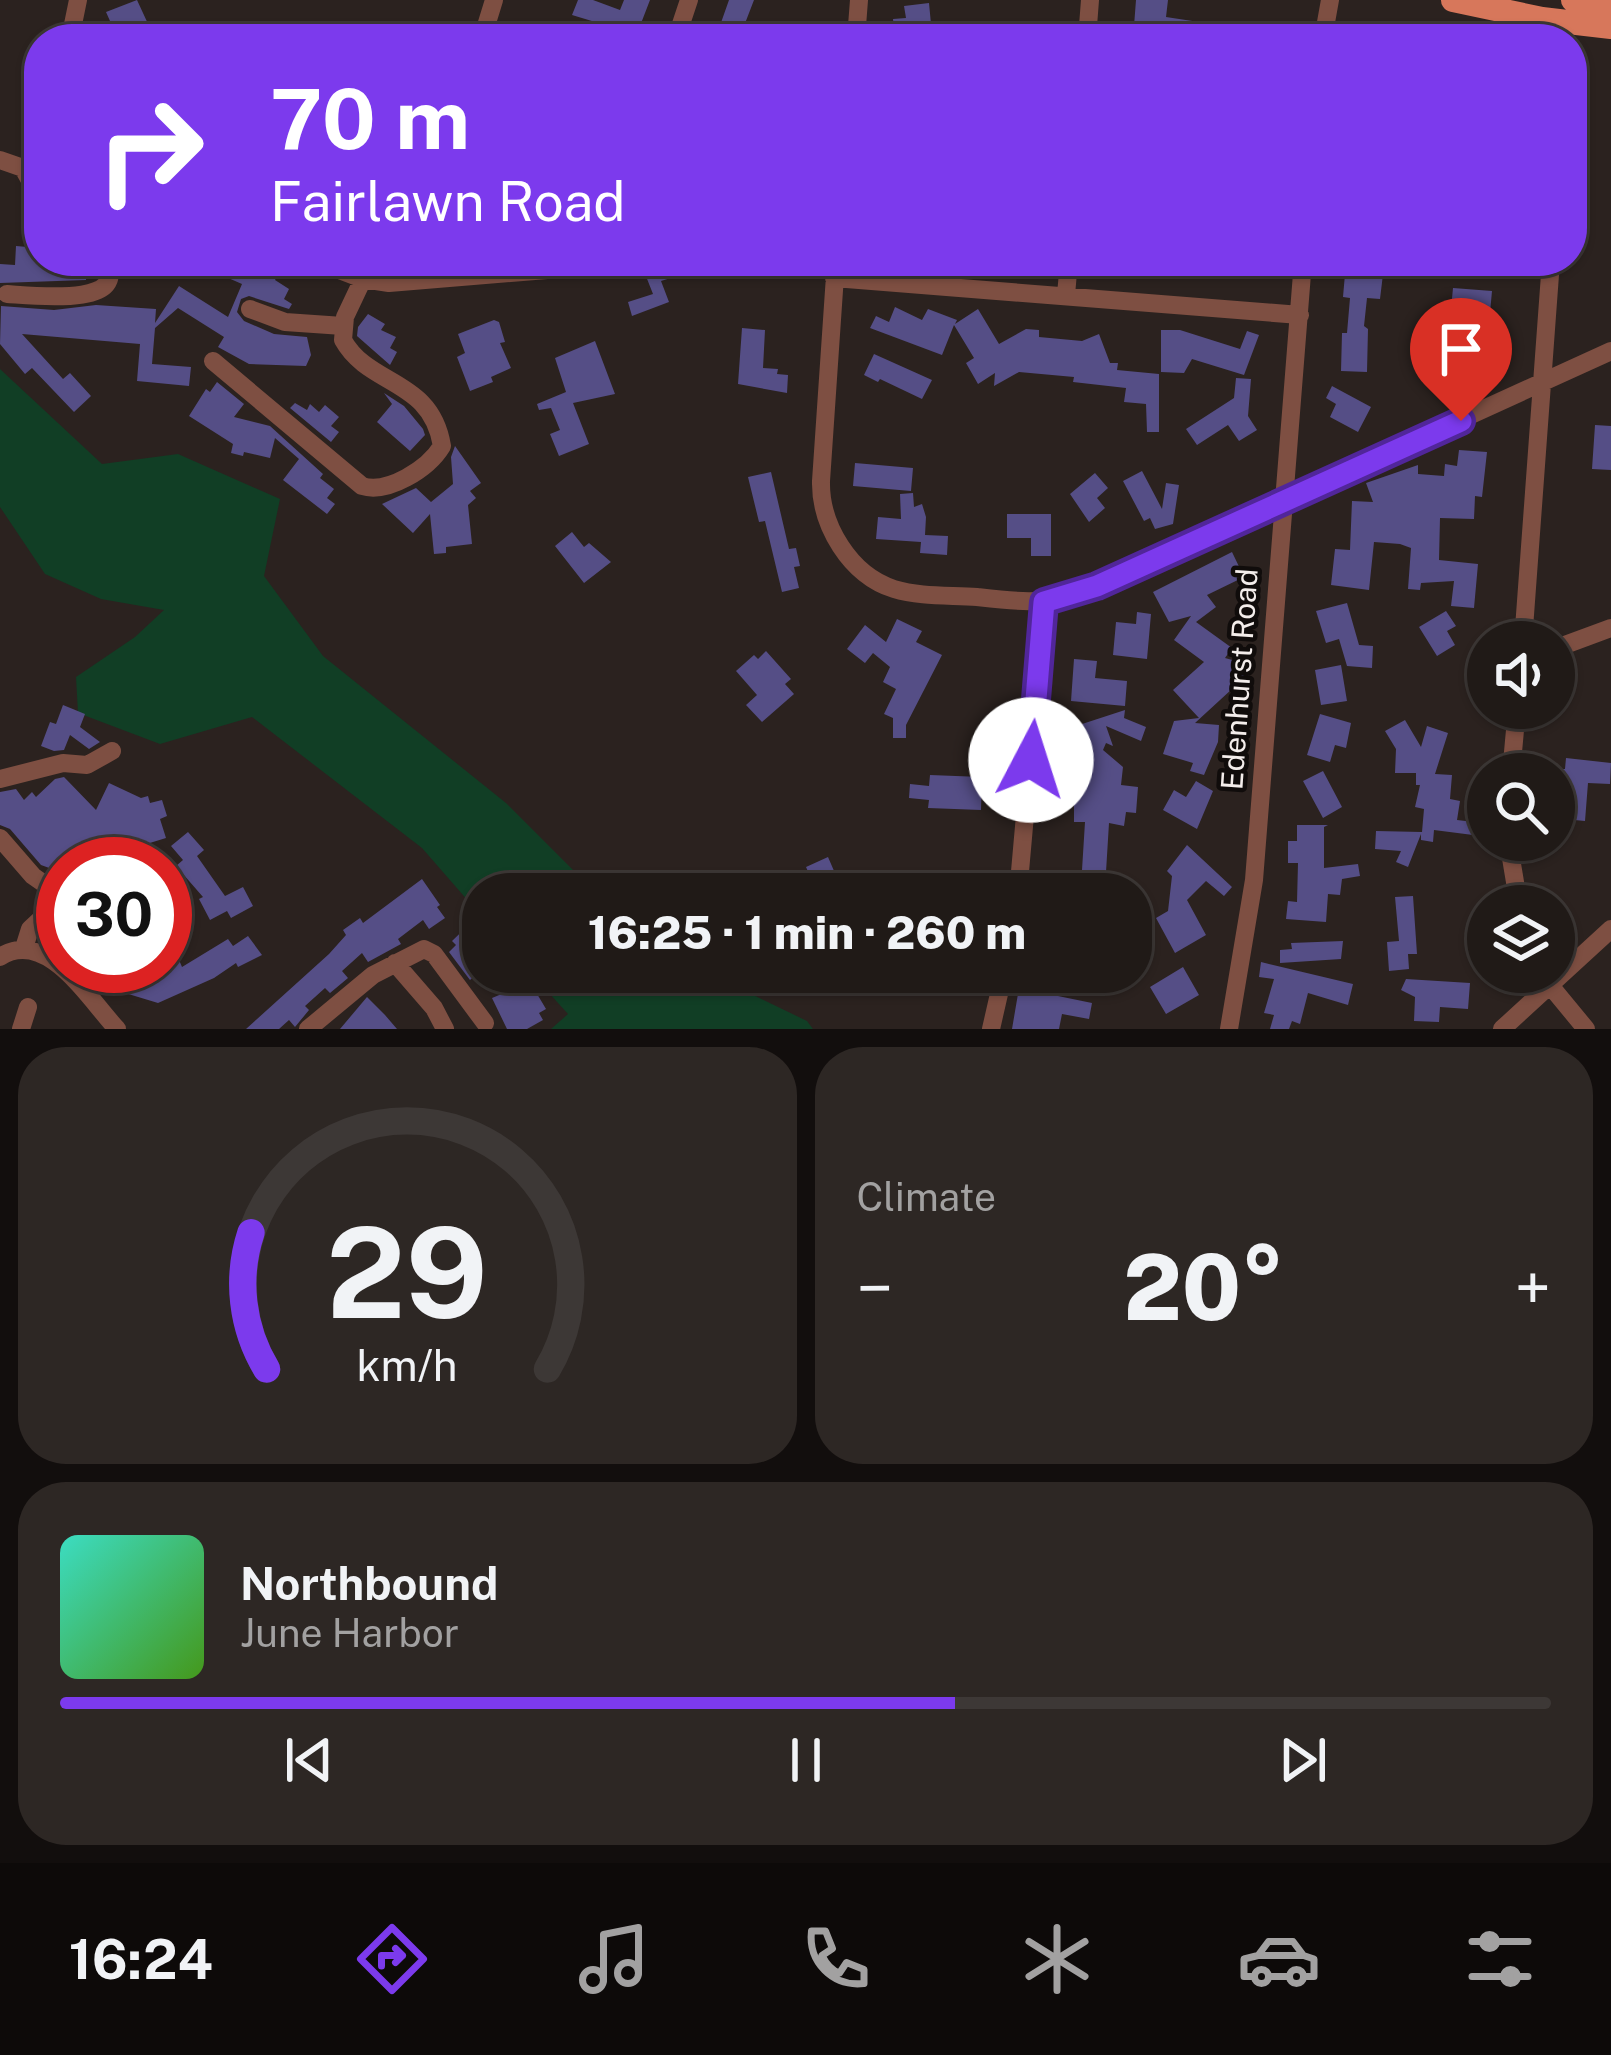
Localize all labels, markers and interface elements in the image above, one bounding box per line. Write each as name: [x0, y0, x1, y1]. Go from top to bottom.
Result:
text: 70 m: [270, 69, 470, 168]
icon: right: [72, 72, 228, 228]
text: Fairlawn Road: [270, 170, 626, 233]
pin: [1410, 298, 1512, 421]
icon: arrive: [1428, 316, 1494, 382]
street label: Edenhurst Road: [1213, 567, 1265, 791]
map controls: [1467, 621, 1575, 993]
button: sound: [1467, 621, 1575, 729]
position arrow: [968, 697, 1094, 823]
button: search: [1467, 753, 1575, 861]
speed limit sign: 30: [36, 837, 192, 993]
button: layers: [1467, 885, 1575, 993]
text: 16:25 · 1 min · 260 m: [588, 906, 1026, 959]
text: Climate: [857, 1174, 996, 1220]
text: 29: [326, 1199, 488, 1346]
text: 20°: [1123, 1234, 1284, 1340]
text: −: [857, 1249, 893, 1327]
text: +: [1514, 1249, 1551, 1327]
text: km/h: [357, 1339, 458, 1390]
text: Northbound: [240, 1557, 498, 1610]
text: June Harbor: [240, 1610, 459, 1656]
icon: previous: [276, 1727, 342, 1793]
icon: pause: [773, 1727, 839, 1793]
icon: next: [1270, 1727, 1336, 1793]
icon: directions: [350, 1917, 434, 2001]
icon: music: [572, 1917, 656, 2001]
icon: phone: [794, 1917, 878, 2001]
icon: climate: [1015, 1917, 1099, 2001]
icon: car: [1237, 1917, 1321, 2001]
icon: filters: [1458, 1917, 1542, 2001]
text: 16:24: [69, 1928, 213, 1991]

